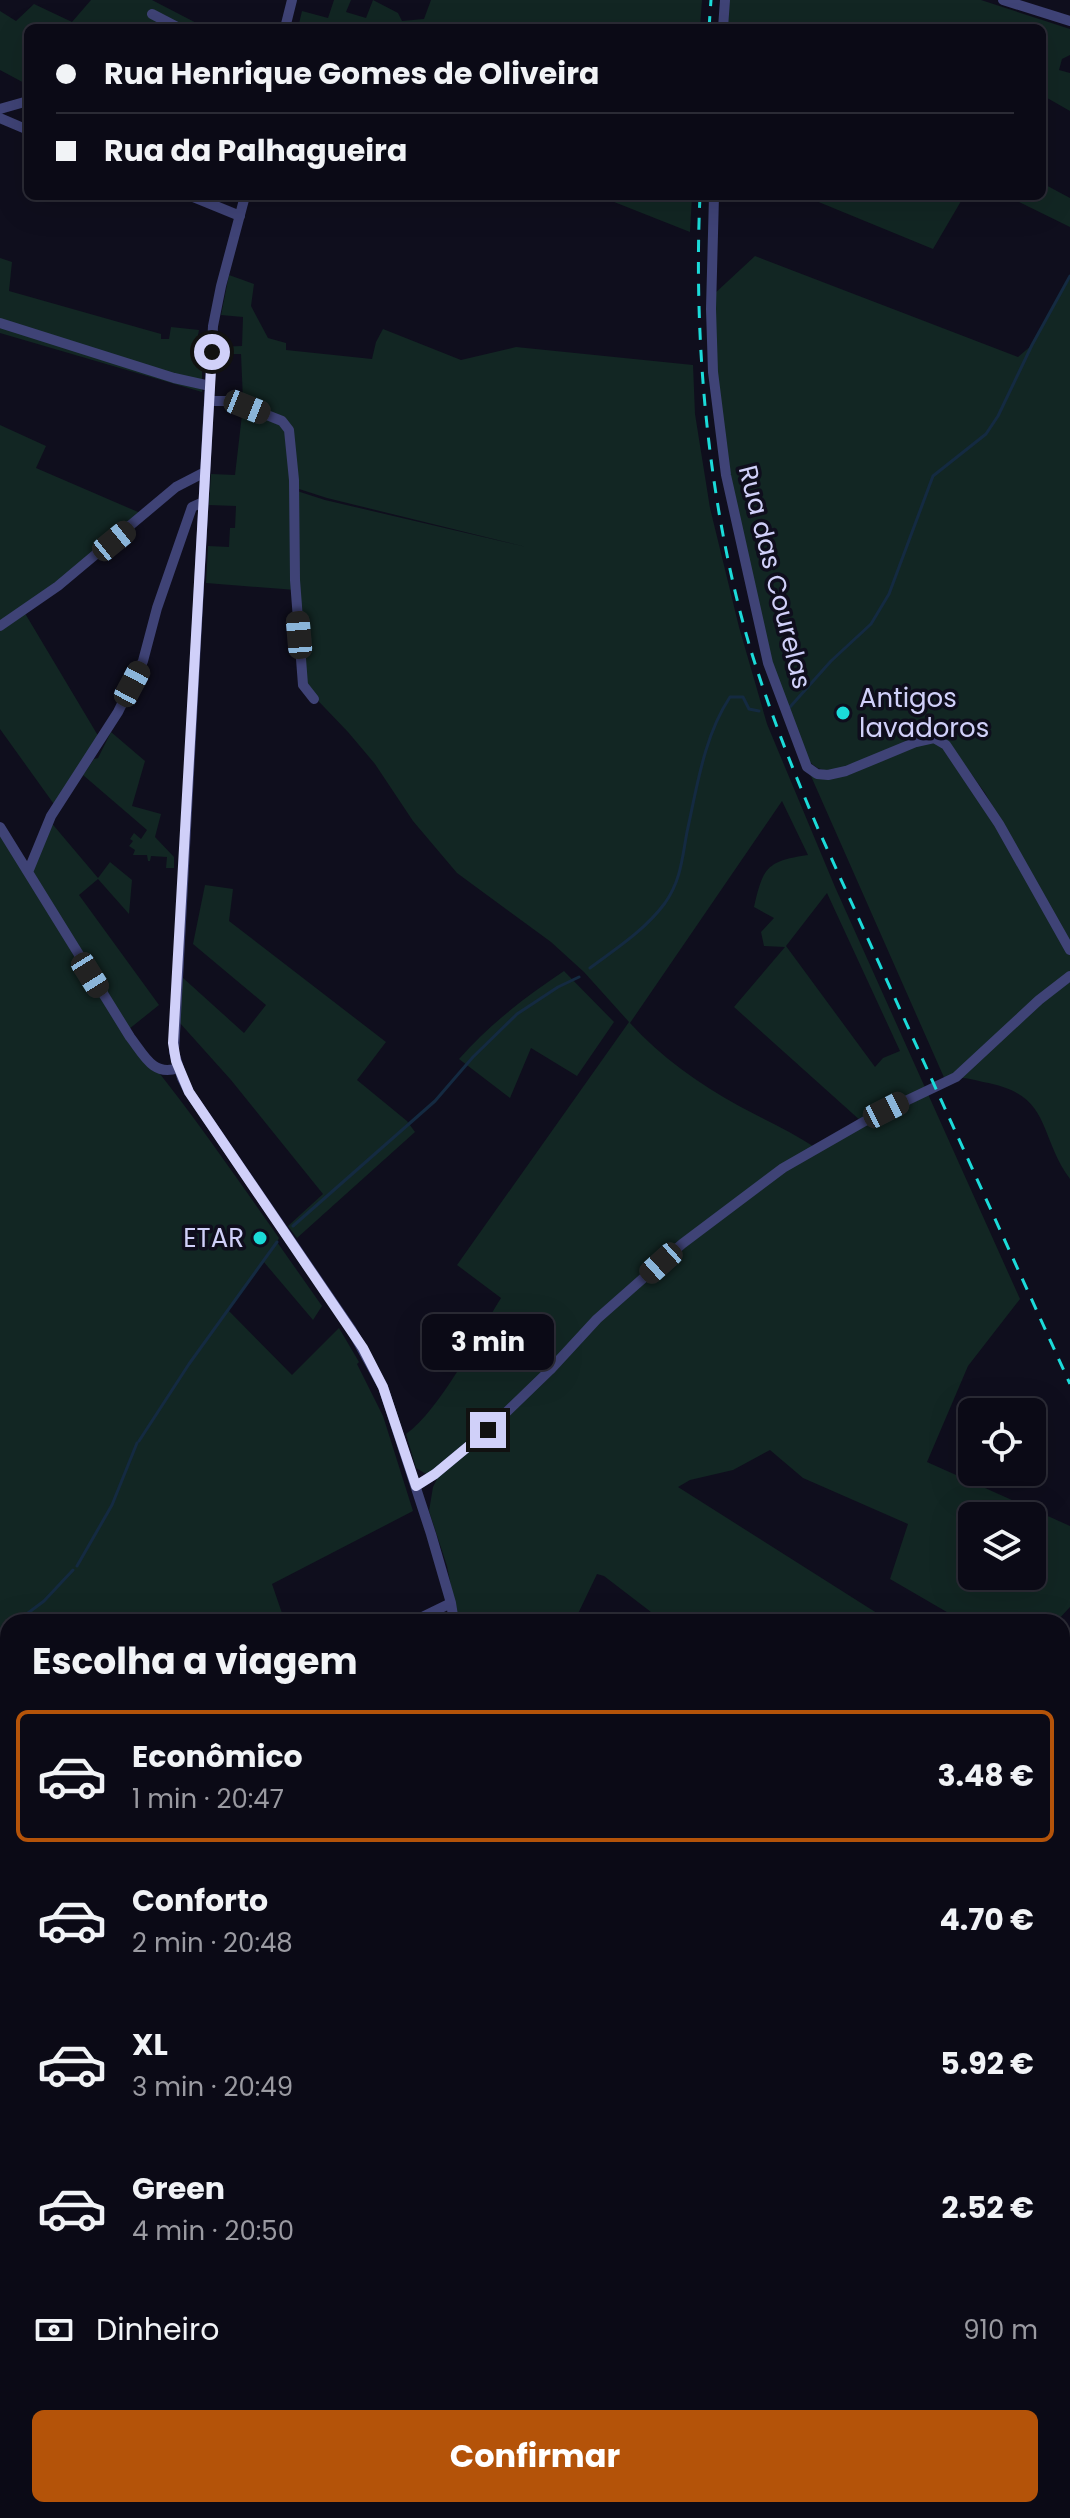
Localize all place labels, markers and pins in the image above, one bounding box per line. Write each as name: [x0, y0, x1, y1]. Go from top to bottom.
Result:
place label: Antigos lavadoros: [859, 680, 989, 746]
marker: Antigos lavadoros: [834, 704, 852, 722]
place label: ETAR: [183, 1220, 244, 1256]
marker: ETAR: [251, 1229, 269, 1247]

